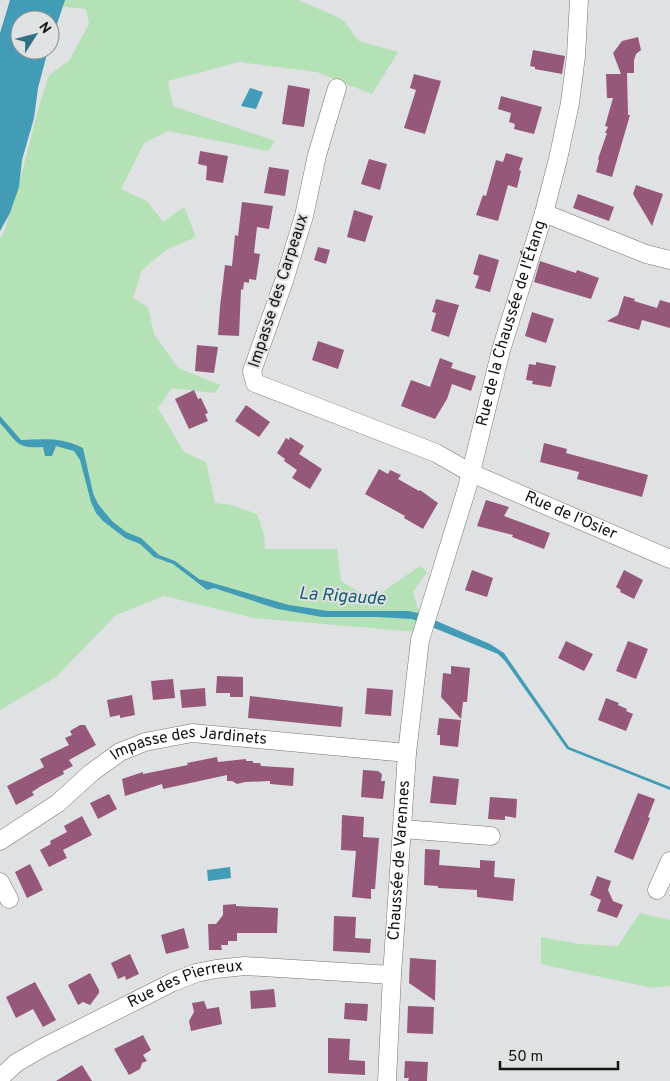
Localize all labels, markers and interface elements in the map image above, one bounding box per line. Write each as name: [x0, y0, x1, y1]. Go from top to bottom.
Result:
north arrow: [10, 10, 60, 60]
text: N: [34, 19, 54, 37]
street label: Impasse des Carpeaux: [245, 212, 313, 370]
street label: Rue de la Chaussée de l'Étang: [473, 218, 551, 428]
street label: Rue de l'Osier: [521, 487, 620, 545]
water label: La Rigaude: [298, 582, 387, 612]
street label: Impasse des Jardinets: [107, 723, 268, 766]
street label: Chaussée de Varennes: [384, 780, 415, 941]
street label: Rue des Pierreux: [124, 956, 244, 1013]
scale bar: [500, 1038, 618, 1070]
text: 50 m: [508, 1048, 543, 1067]

